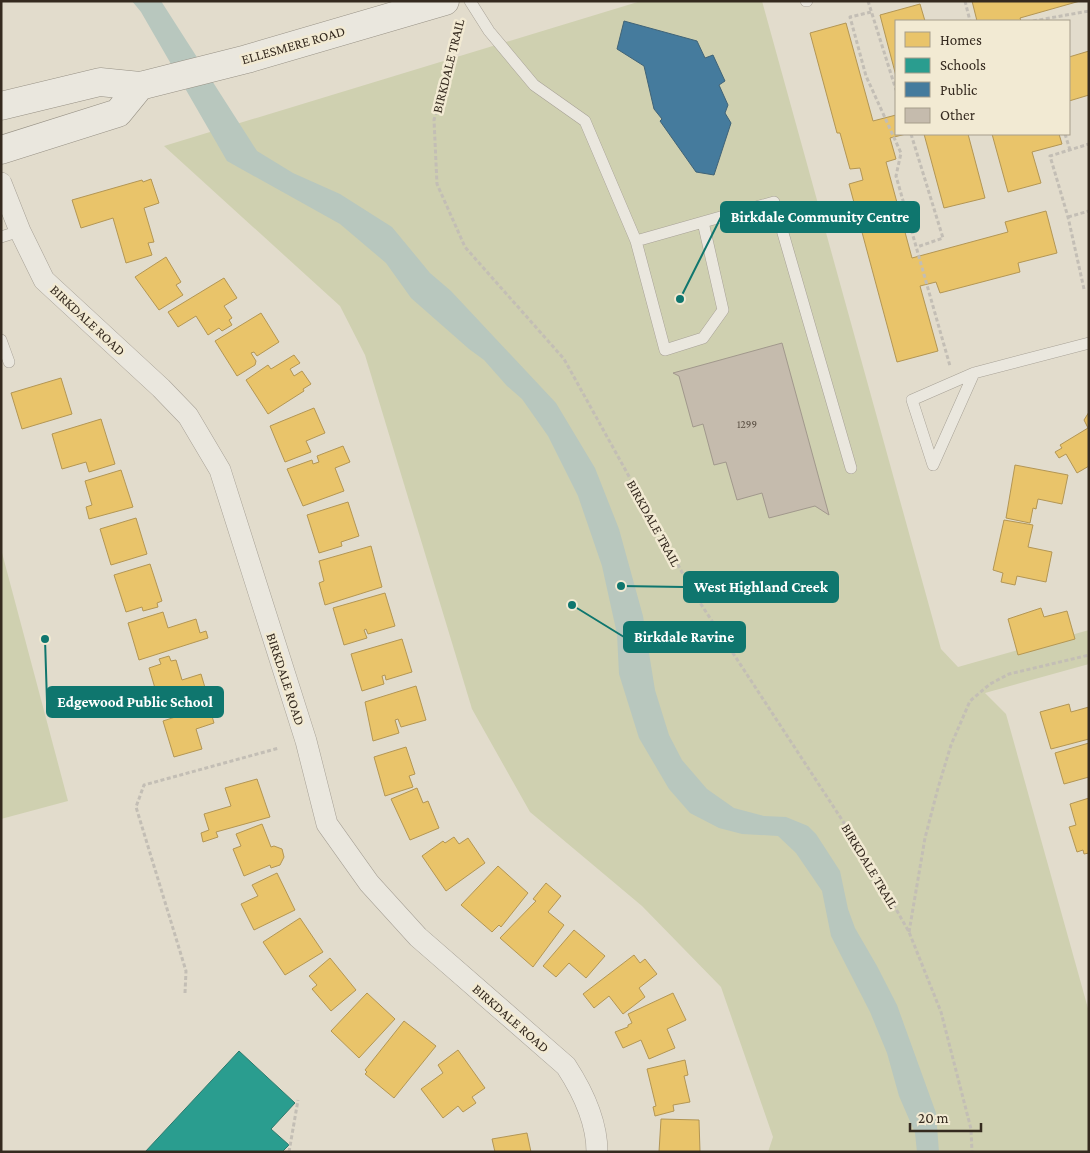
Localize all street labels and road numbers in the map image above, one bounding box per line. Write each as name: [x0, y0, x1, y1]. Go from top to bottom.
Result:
street label: BIRKDALE TRAIL: [429, 17, 467, 115]
street label: ELLESMERE ROAD: [239, 23, 347, 67]
street label: BIRKDALE ROAD: [47, 281, 129, 359]
street label: BIRKDALE TRAIL: [624, 477, 684, 569]
street label: BIRKDALE ROAD: [264, 631, 308, 727]
street label: BIRKDALE TRAIL: [838, 821, 902, 911]
street label: BIRKDALE ROAD: [469, 980, 553, 1056]

